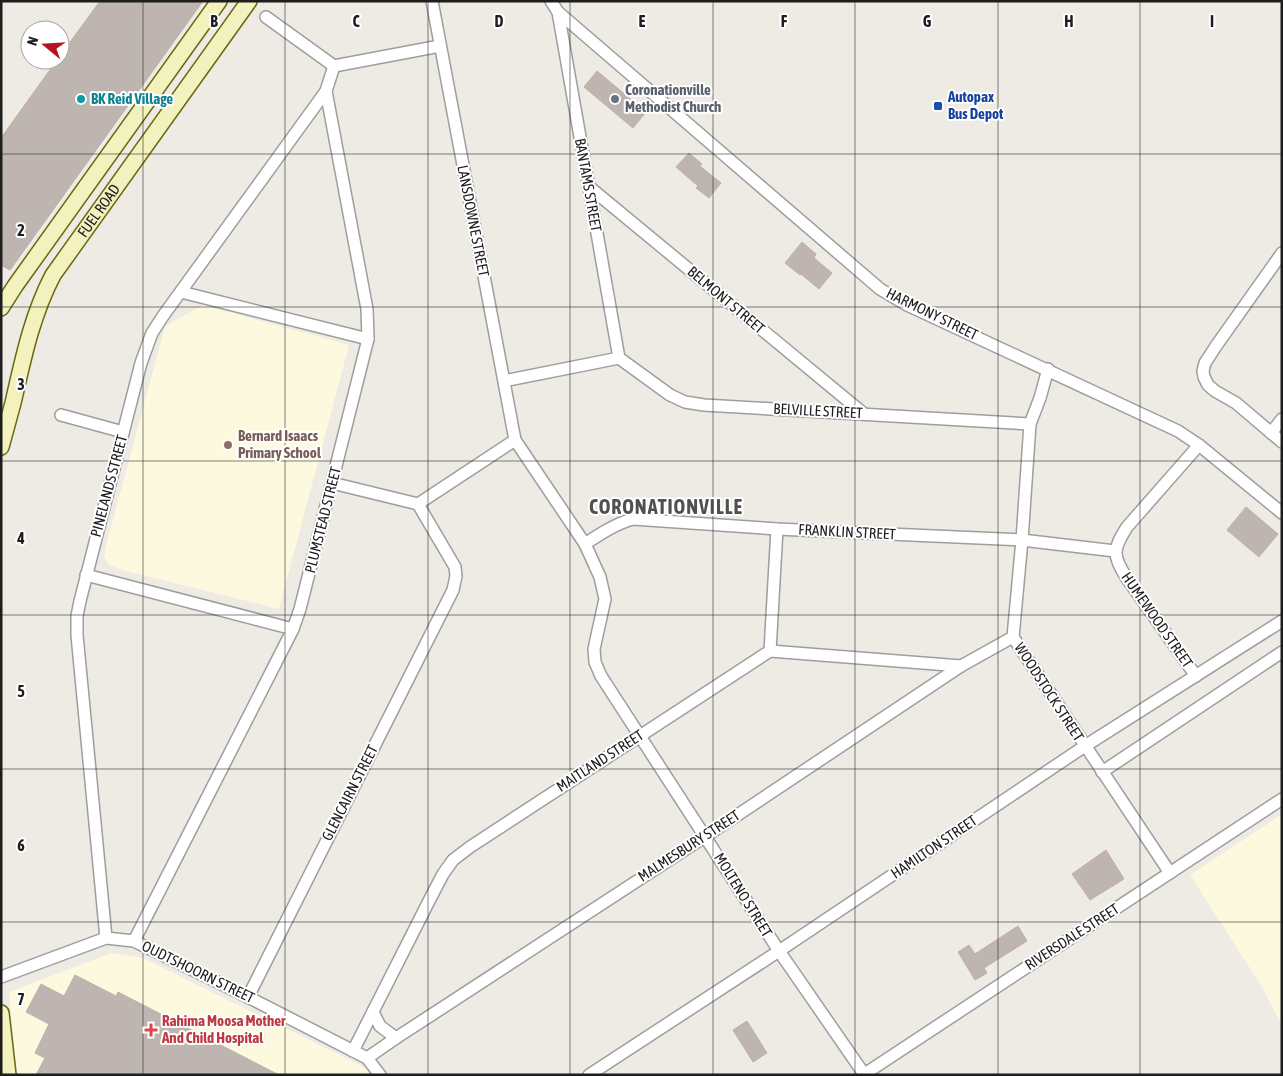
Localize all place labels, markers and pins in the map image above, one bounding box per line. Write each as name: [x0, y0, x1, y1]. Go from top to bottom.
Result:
place label: Coronationville Methodist Church: [625, 81, 721, 115]
place label: Autopax Bus Depot: [947, 88, 1004, 122]
place label: BK Reid Village: [91, 90, 173, 107]
marker: BK Reid Village: [75, 93, 87, 105]
marker: Coronationville Methodist Church: [609, 93, 621, 105]
marker: Autopax Bus Depot: [932, 100, 944, 112]
place label: Bernard Isaacs Primary School: [238, 427, 322, 461]
marker: Bernard Isaacs Primary School: [222, 439, 234, 451]
place label: Rahima Moosa Mother And Child Hospital: [161, 1012, 286, 1046]
marker: Rahima Moosa Mother And Child Hospital: [144, 1023, 158, 1037]

